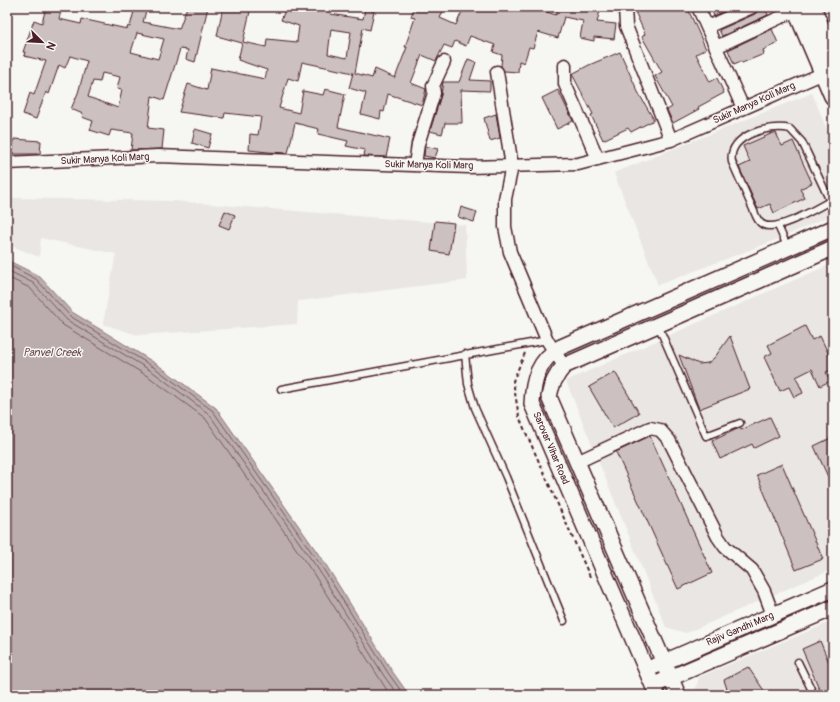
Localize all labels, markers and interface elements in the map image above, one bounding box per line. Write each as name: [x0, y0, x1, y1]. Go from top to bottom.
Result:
north arrow: [22, 22, 62, 62]
text: N: [43, 40, 58, 52]
street label: Sukir Manya Koli Marg: [711, 79, 797, 127]
street label: Sukir Manya Koli Marg: [60, 151, 150, 167]
street label: Sukir Manya Koli Marg: [384, 158, 474, 172]
water label: Panvel Creek: [23, 346, 82, 359]
street label: Sarovar Vihar Road: [530, 410, 572, 486]
street label: Rajiv Gandhi Marg: [704, 609, 776, 649]

